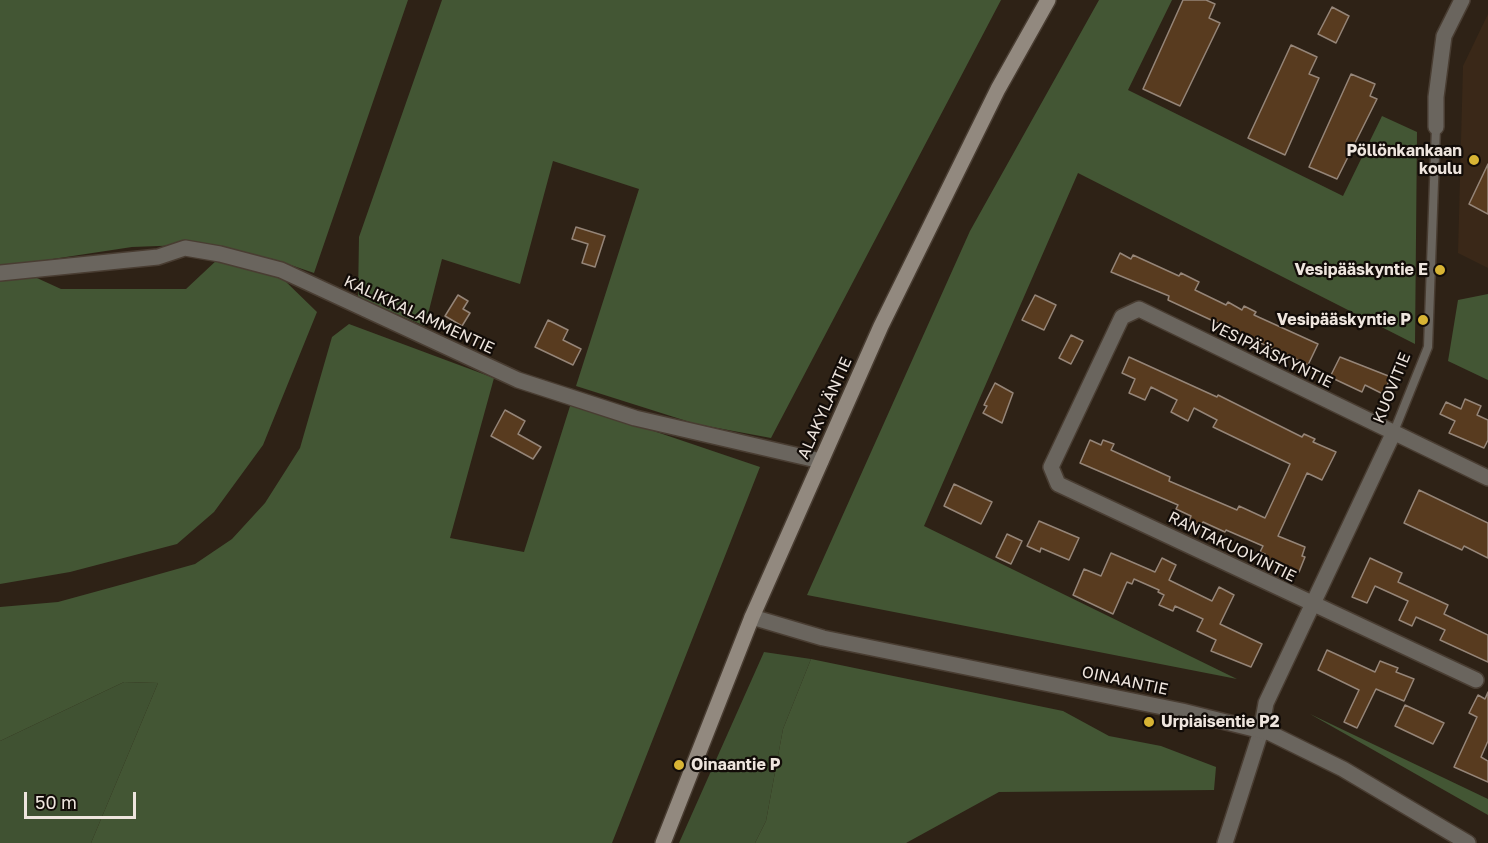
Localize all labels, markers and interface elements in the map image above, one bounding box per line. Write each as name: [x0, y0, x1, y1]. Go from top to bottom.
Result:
place label: Pöllönkankaan koulu: [1346, 141, 1462, 179]
marker: Pöllönkankaan koulu: [1467, 153, 1481, 167]
place label: Vesipääskyntie E: [1295, 260, 1428, 280]
marker: Vesipääskyntie E: [1433, 263, 1447, 277]
street label: KALIKKALAMMENTIE: [341, 272, 497, 358]
place label: Vesipääskyntie P: [1277, 310, 1411, 330]
marker: Vesipääskyntie P: [1416, 313, 1430, 327]
street label: VESIPÄÄSKYNTIE: [1206, 316, 1336, 392]
street label: KUOVITIE: [1369, 350, 1415, 426]
street label: ALAKYLÄNTIE: [794, 354, 856, 462]
street label: RANTAKUOVINTIE: [1165, 508, 1299, 586]
street label: OINAANTIE: [1080, 662, 1170, 700]
place label: Urpiaisentie P2: [1161, 712, 1280, 732]
marker: Urpiaisentie P2: [1142, 715, 1156, 729]
place label: Oinaantie P: [691, 755, 781, 775]
marker: Oinaantie P: [672, 758, 686, 772]
scale bar: [27, 780, 140, 818]
text: 50 m: [35, 791, 77, 813]

